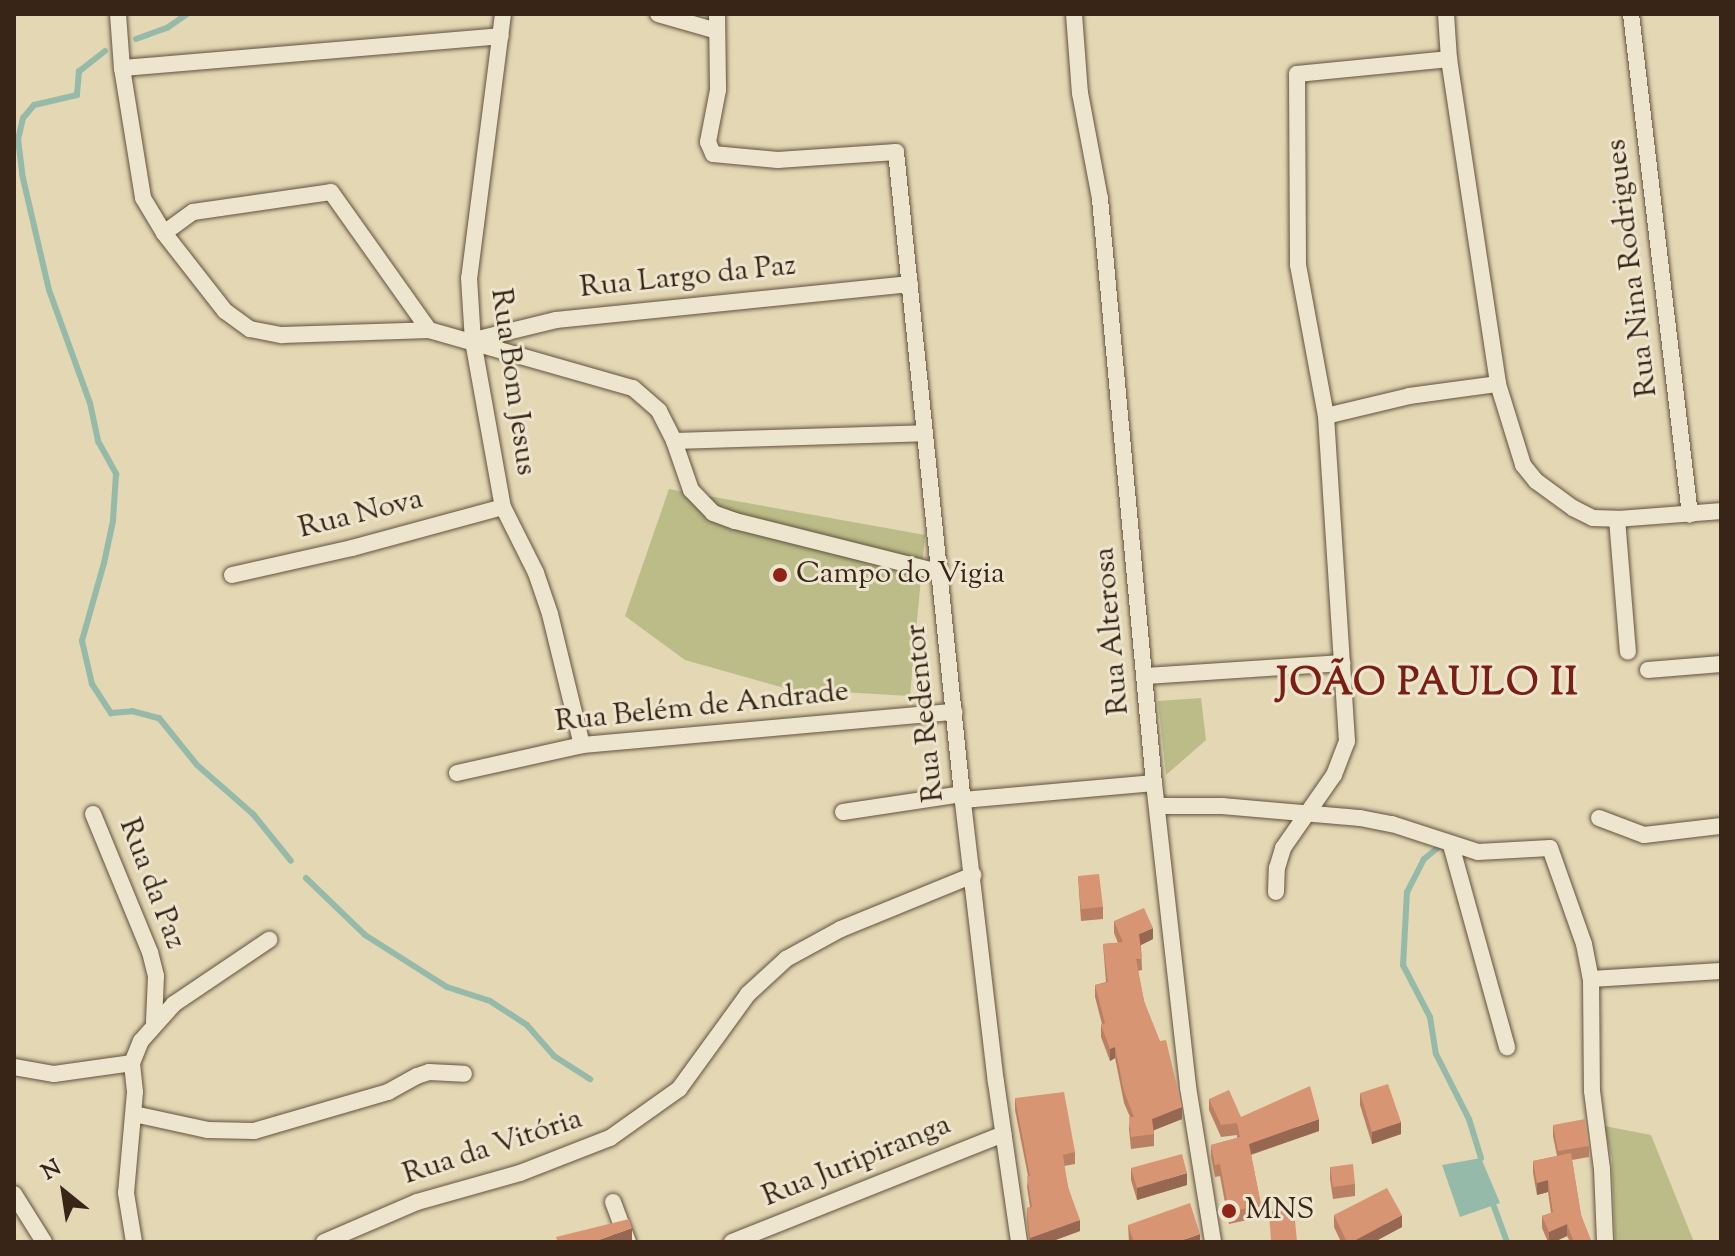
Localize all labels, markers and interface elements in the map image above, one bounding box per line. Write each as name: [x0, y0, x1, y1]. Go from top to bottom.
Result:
street label: Rua Nina Rodrigues: [1599, 137, 1667, 399]
street label: Rua Largo da Paz: [578, 249, 798, 307]
street label: Rua Bom Jesus: [481, 286, 543, 478]
street label: Rua Nova: [295, 482, 427, 548]
street label: Rua Alterosa: [1088, 546, 1138, 716]
place label: Campo do Vigia: [796, 557, 1005, 593]
marker: Campo do Vigia: [771, 566, 789, 584]
street label: Rua Redentor: [899, 622, 953, 804]
district label: JOÃO PAULO II: [1277, 663, 1579, 709]
street label: Rua Belém de Andrade: [553, 675, 851, 741]
street label: Rua da Paz: [110, 814, 192, 954]
street label: Rua da Vitória: [399, 1102, 587, 1194]
street label: Rua Juripiranga: [758, 1108, 956, 1216]
north arrow: [24, 1152, 104, 1232]
text: N: [36, 1153, 68, 1189]
place label: MNS: [1245, 1193, 1314, 1229]
marker: MNS: [1220, 1202, 1238, 1220]

